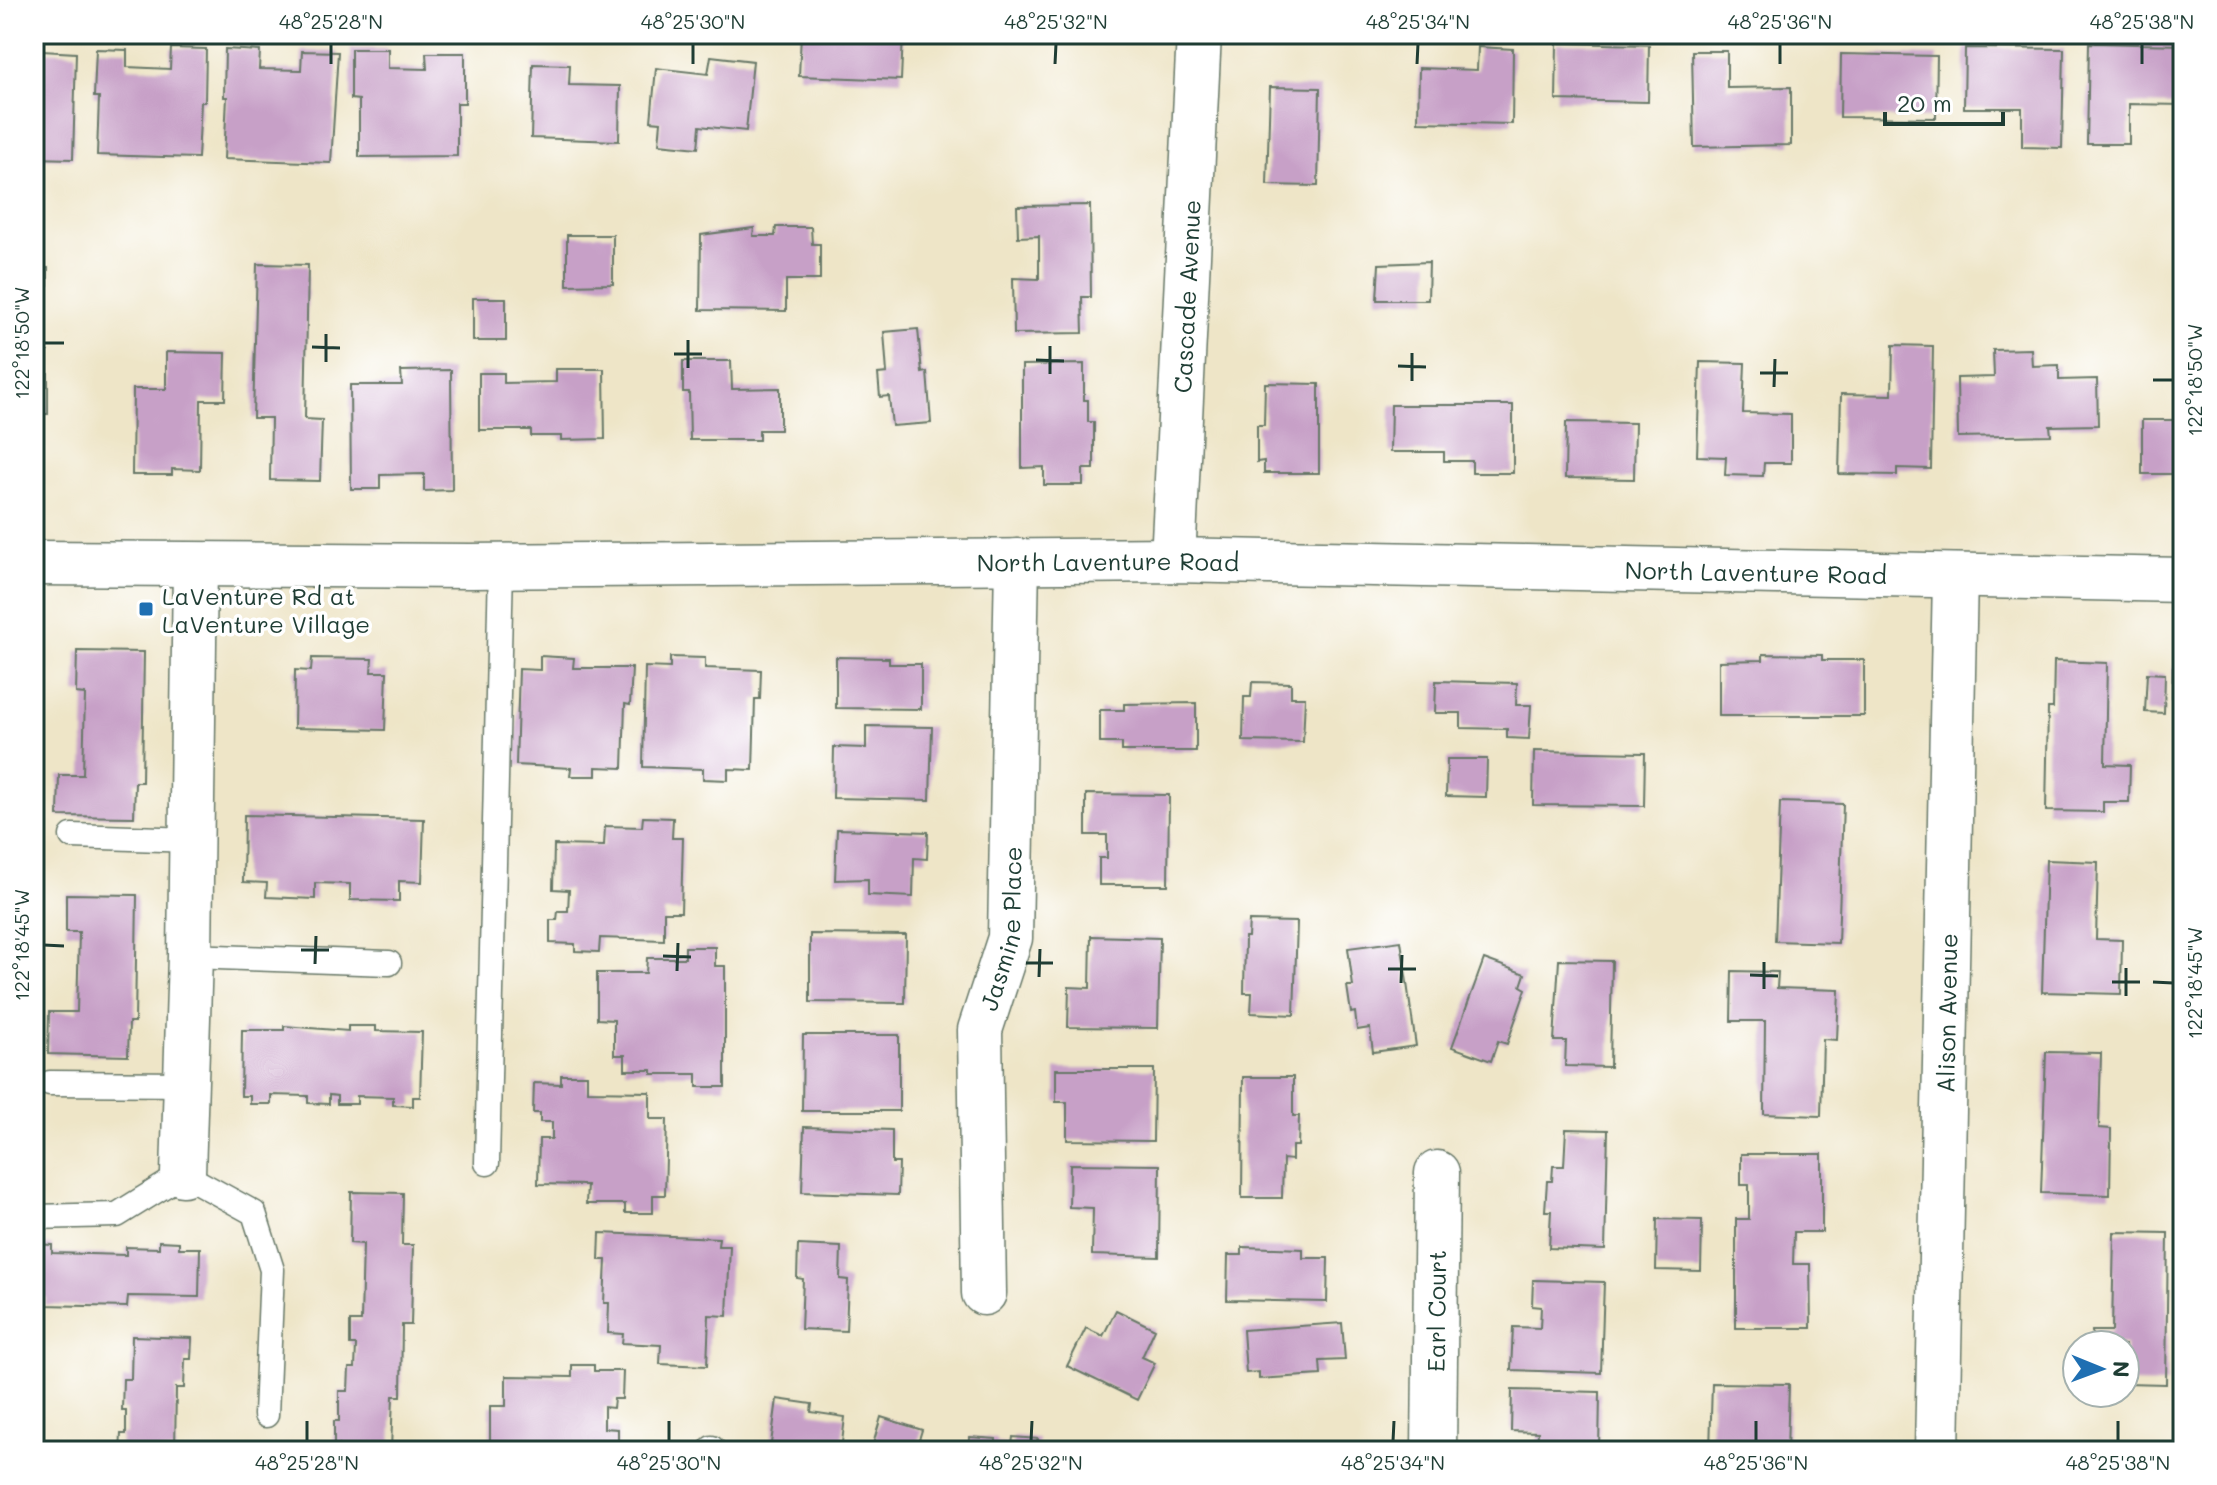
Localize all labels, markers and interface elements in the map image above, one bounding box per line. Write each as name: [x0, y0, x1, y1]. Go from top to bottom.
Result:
text: 48°25'28"N: [279, 8, 383, 34]
text: 48°25'30"N: [641, 8, 745, 34]
text: 48°25'32"N: [1004, 8, 1108, 34]
text: 48°25'34"N: [1366, 8, 1470, 34]
text: 48°25'36"N: [1728, 8, 1832, 34]
text: 48°25'38"N: [2090, 8, 2194, 34]
scale bar: [1885, 76, 2003, 126]
text: 20 m: [1897, 87, 1952, 118]
street label: Cascade Avenue: [1166, 199, 1206, 394]
text: 122°18'50"W: [8, 287, 34, 400]
text: 122°18'50"W: [2181, 324, 2207, 437]
street label: North Laventure Road: [977, 544, 1239, 577]
street label: North Laventure Road: [1624, 553, 1887, 590]
place label: LaVenture Rd at LaVenture Village: [162, 580, 370, 639]
marker: LaVenture Rd at LaVenture Village: [137, 600, 155, 618]
street label: Jasmine Place: [972, 846, 1027, 1014]
text: 122°18'45"W: [8, 889, 34, 1001]
text: 122°18'45"W: [2181, 927, 2207, 1039]
street label: Alison Avenue: [1929, 933, 1963, 1093]
street label: Earl Court: [1419, 1250, 1452, 1372]
north arrow: [2061, 1329, 2141, 1409]
text: N: [2107, 1361, 2136, 1378]
text: 48°25'28"N: [255, 1449, 359, 1475]
text: 48°25'30"N: [617, 1449, 721, 1475]
text: 48°25'32"N: [979, 1449, 1083, 1475]
text: 48°25'34"N: [1341, 1449, 1445, 1475]
text: 48°25'36"N: [1704, 1449, 1808, 1475]
text: 48°25'38"N: [2066, 1449, 2170, 1475]

